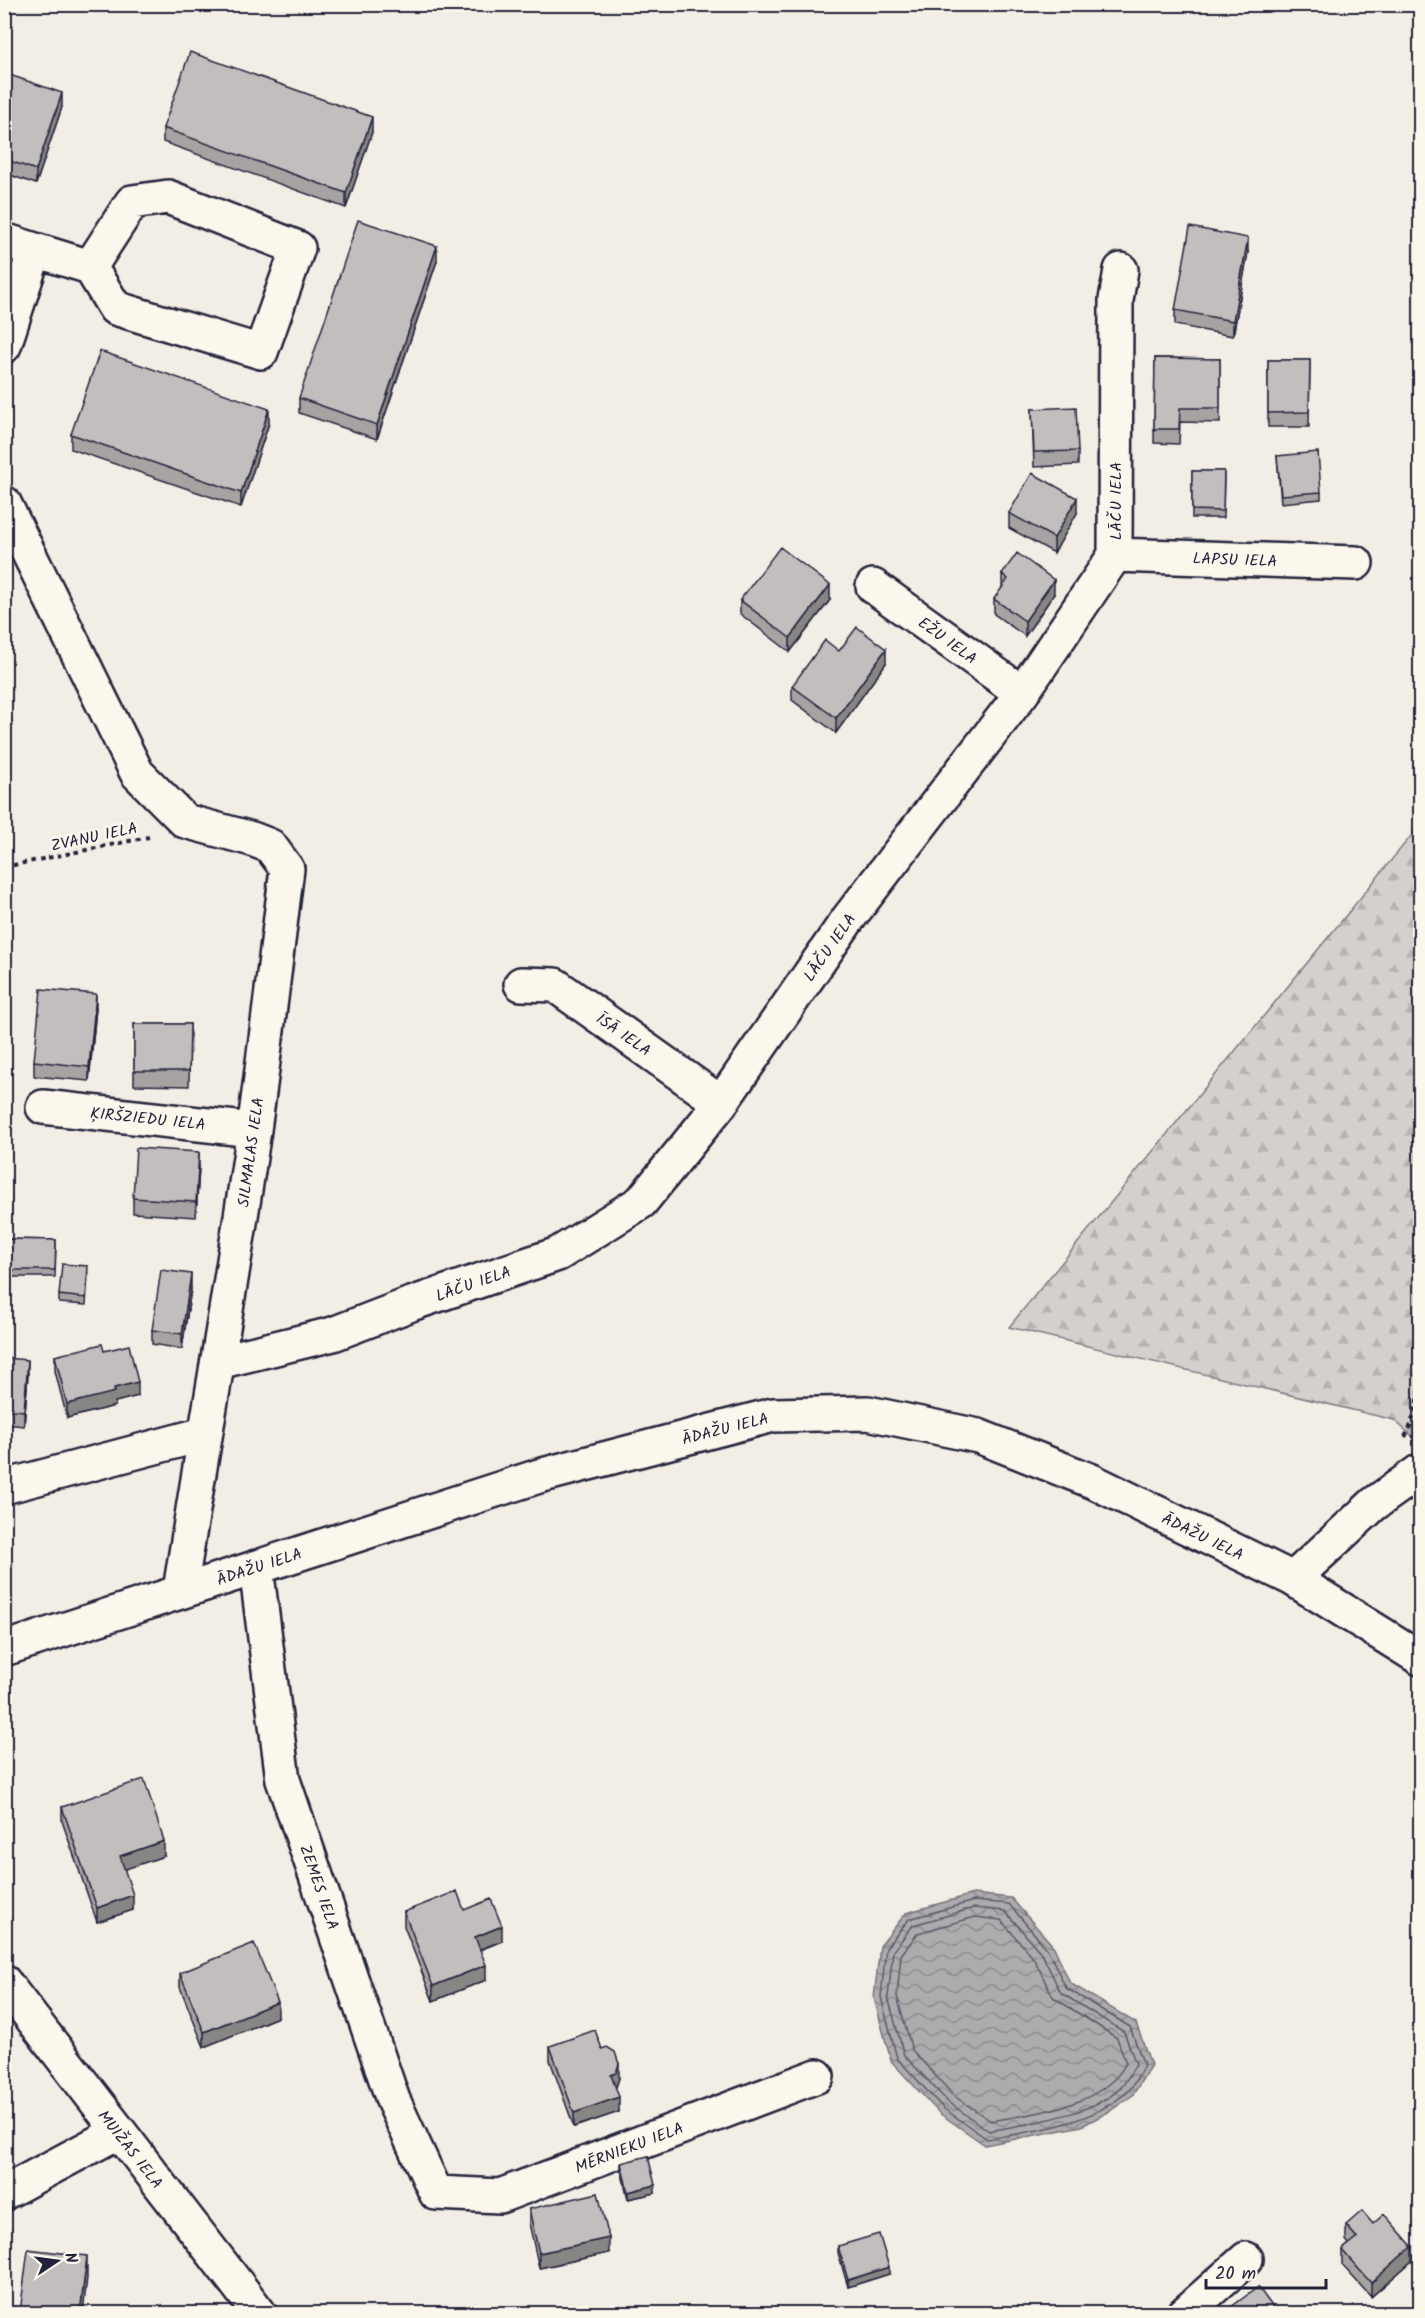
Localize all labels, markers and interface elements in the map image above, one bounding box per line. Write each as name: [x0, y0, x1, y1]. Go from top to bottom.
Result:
street label: LĀČU IELA: [1104, 462, 1129, 540]
street label: LAPSU IELA: [1192, 547, 1278, 574]
street label: EŽU IELA: [912, 611, 982, 671]
street label: ZVANU IELA: [49, 816, 140, 859]
street label: LĀČU IELA: [798, 908, 863, 987]
street label: ĪSĀ IELA: [590, 1007, 656, 1064]
street label: SILMALAS IELA: [231, 1095, 272, 1209]
street label: ĶIRŠZIEDU IELA: [89, 1101, 207, 1138]
street label: LĀČU IELA: [432, 1260, 515, 1309]
street label: ĀDAŽU IELA: [679, 1407, 772, 1452]
street label: ĀDAŽU IELA: [1157, 1507, 1248, 1568]
street label: ĀDAŽU IELA: [214, 1542, 306, 1593]
street label: ZEMES IELA: [292, 1841, 345, 1934]
street label: MUIŽAS IELA: [91, 2105, 169, 2195]
street label: MĒRNIEKU IELA: [572, 2116, 688, 2181]
north arrow: [27, 2231, 87, 2291]
text: N: [57, 2250, 83, 2266]
scale bar: [1206, 2252, 1326, 2290]
text: 20 m: [1215, 2260, 1256, 2289]

